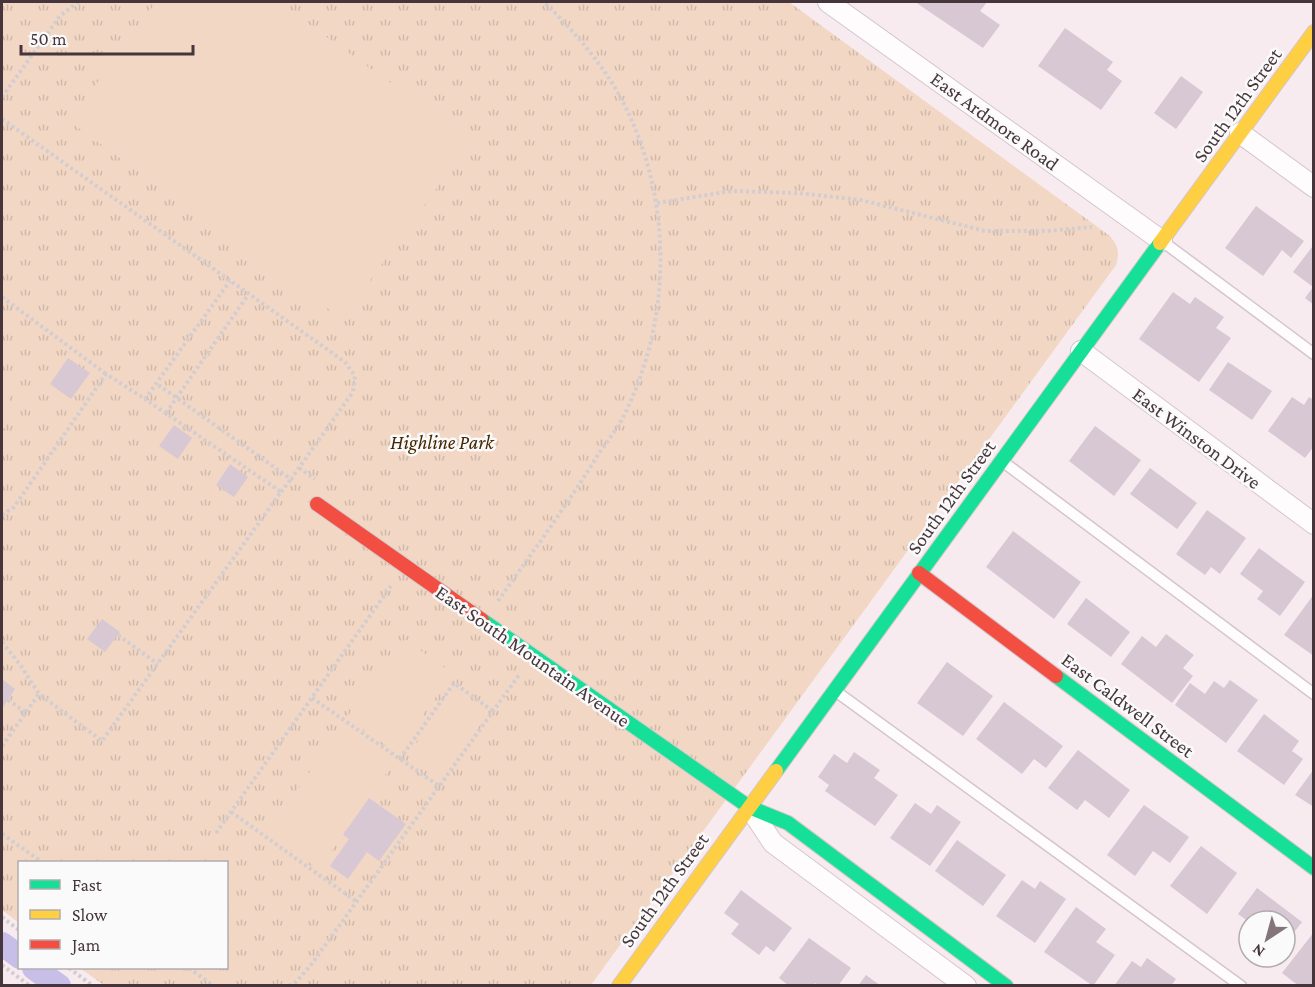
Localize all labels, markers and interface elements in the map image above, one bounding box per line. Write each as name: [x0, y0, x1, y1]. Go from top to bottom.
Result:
scale bar: [21, 18, 194, 56]
text: 50 m: [30, 29, 67, 49]
street label: South 12th Street: [1188, 44, 1286, 166]
street label: East Ardmore Road: [927, 67, 1064, 175]
street label: East Winston Drive: [1129, 383, 1266, 493]
park label: Highline Park: [390, 431, 495, 454]
street label: South 12th Street: [902, 436, 1000, 558]
street label: East South Mountain Avenue: [432, 581, 634, 732]
street label: East Caldwell Street: [1058, 648, 1199, 762]
street label: South 12th Street: [615, 829, 713, 951]
legend: [18, 861, 228, 969]
text: Fast: [72, 875, 103, 895]
text: Slow: [72, 905, 108, 925]
north arrow: [1237, 909, 1297, 969]
text: Jam: [70, 935, 101, 955]
text: N: [1249, 941, 1268, 961]

